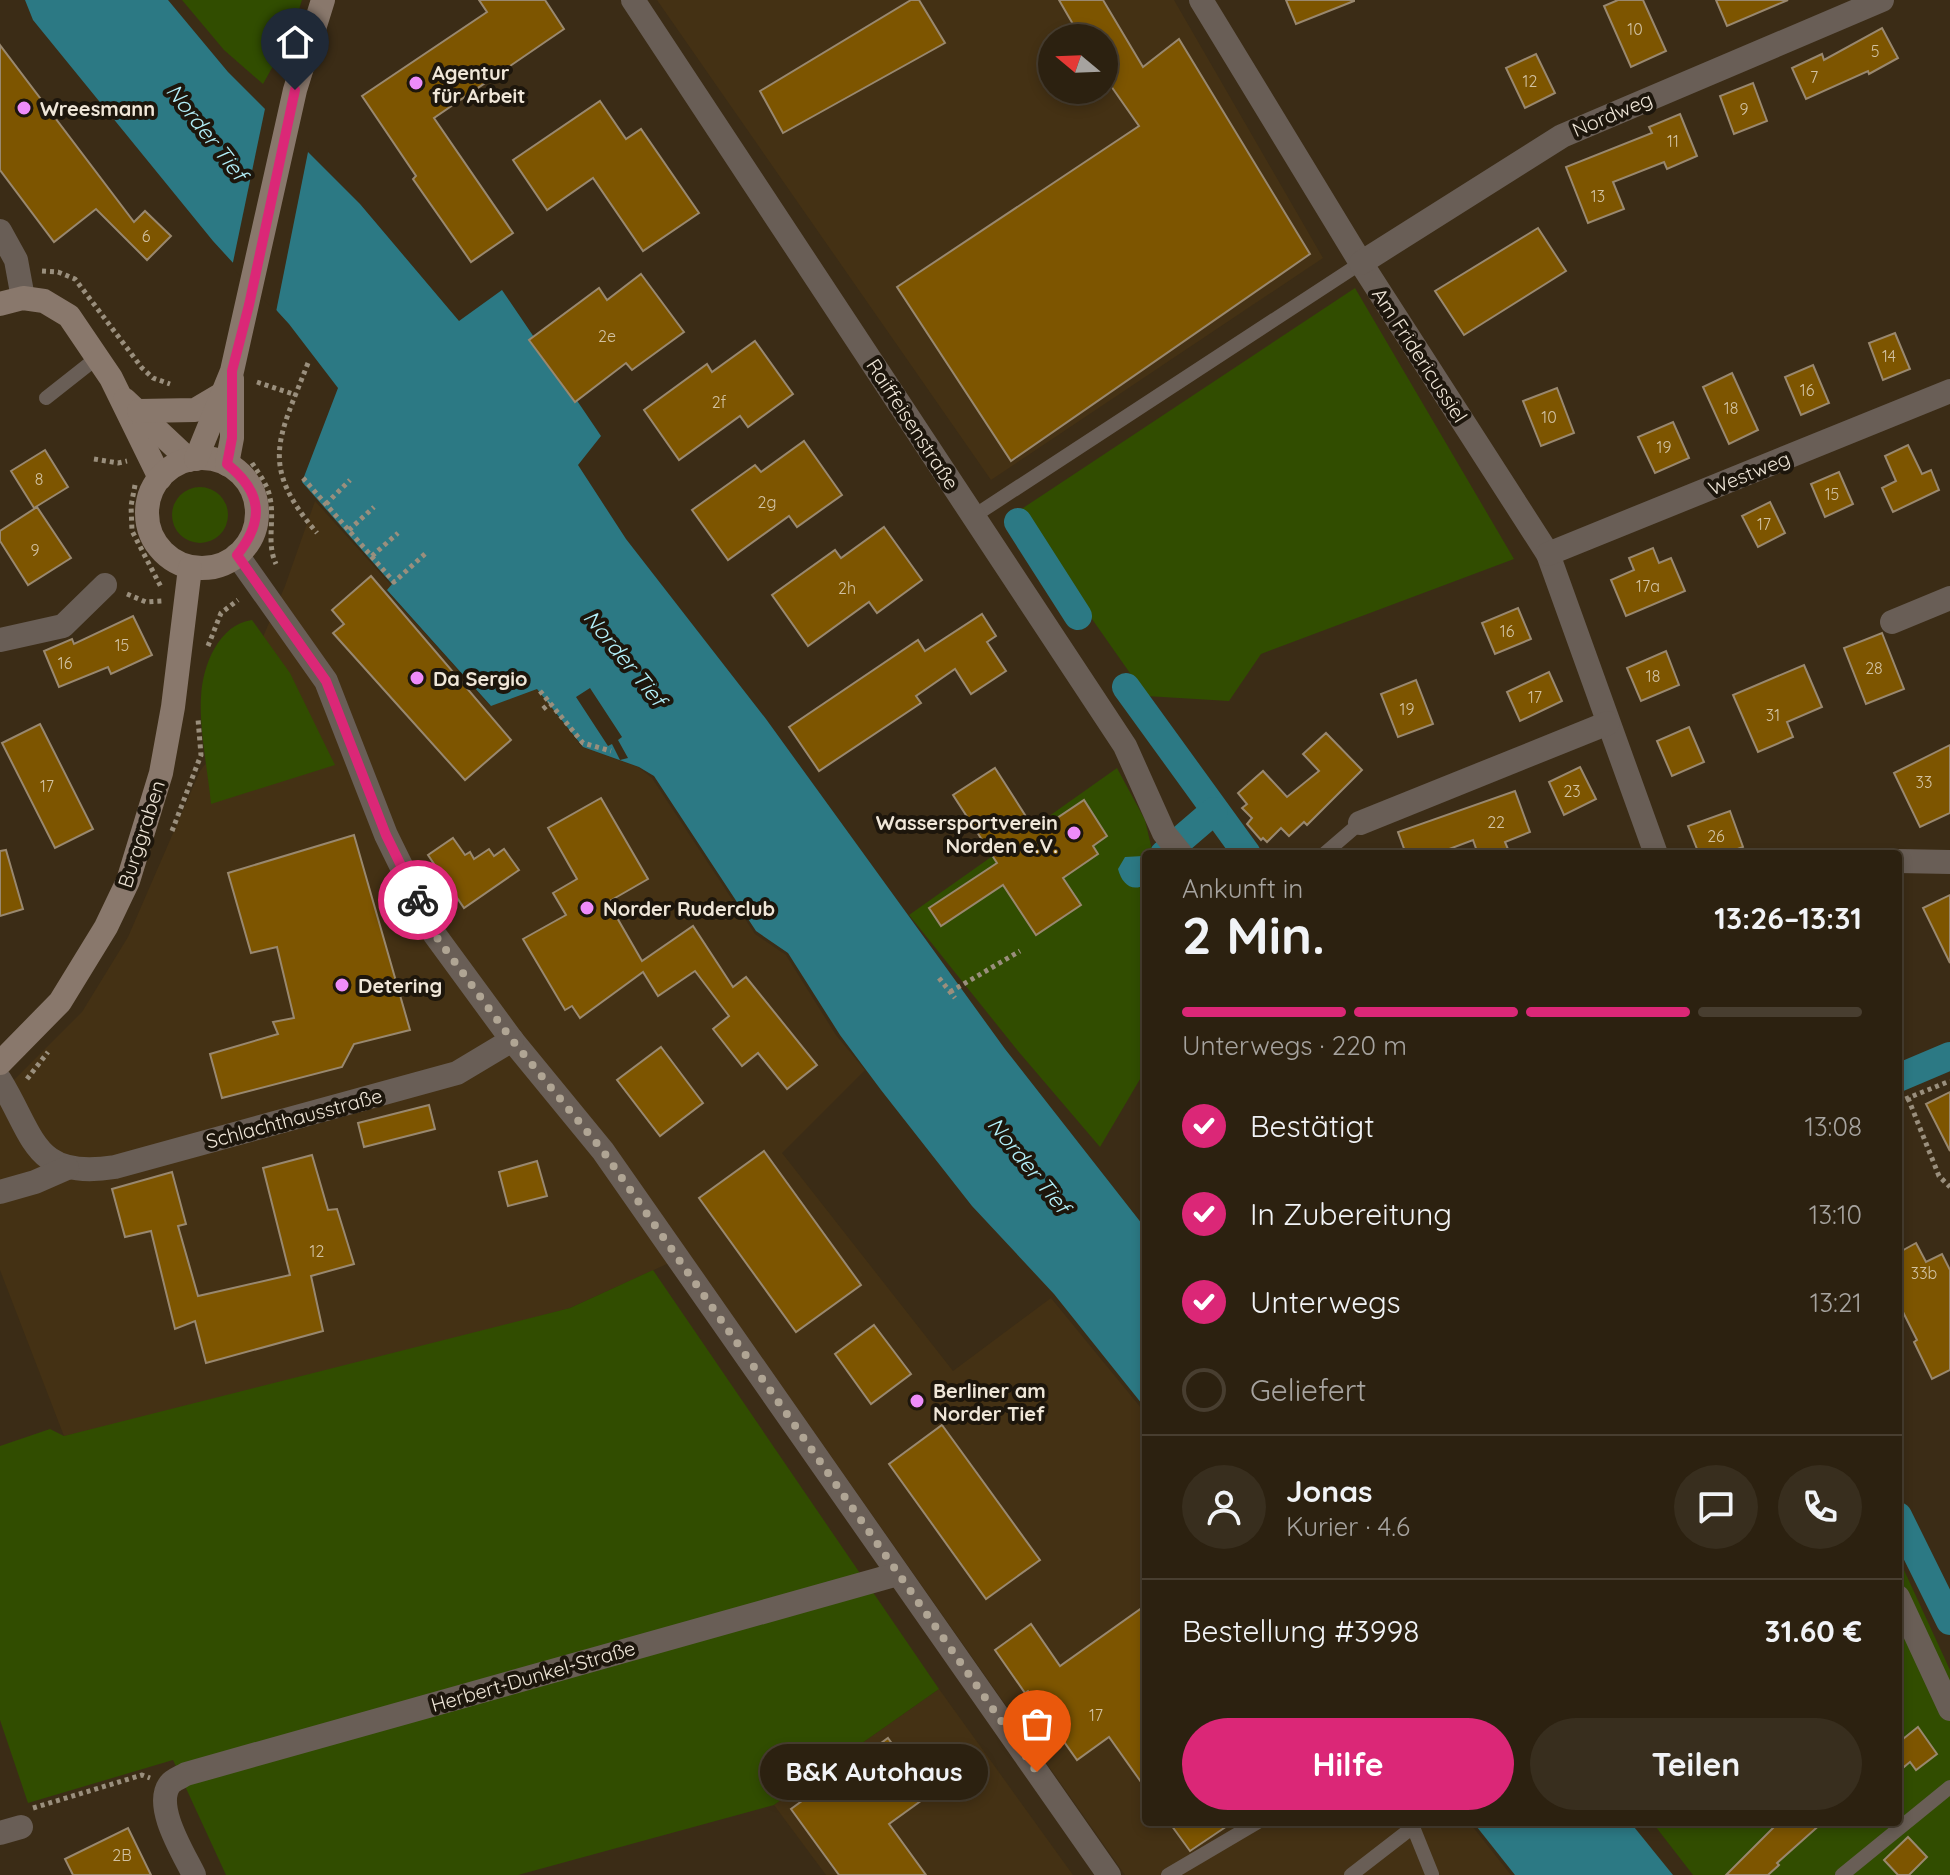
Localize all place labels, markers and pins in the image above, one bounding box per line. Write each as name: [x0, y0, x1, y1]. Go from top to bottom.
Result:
pin: [261, 8, 329, 90]
place label: Agentur für Arbeit: [432, 60, 525, 108]
marker: Agentur für Arbeit: [407, 74, 425, 92]
place label: Wreesmann: [40, 96, 155, 121]
marker: Wreesmann: [15, 99, 33, 117]
place label: Da Sergio: [433, 666, 528, 691]
marker: Da Sergio: [408, 669, 426, 687]
place label: Wassersportverein Norden e.V.: [876, 810, 1058, 858]
marker: Wassersportverein Norden e.V.: [1065, 824, 1083, 842]
place label: Norder Ruderclub: [603, 896, 775, 921]
marker: Norder Ruderclub: [578, 899, 596, 917]
place label: Detering: [358, 973, 442, 998]
marker: Detering: [333, 976, 351, 994]
place label: Berliner am Norder Tief: [933, 1378, 1046, 1426]
marker: Berliner am Norder Tief: [908, 1392, 926, 1410]
pin: [1003, 1690, 1071, 1772]
callout: B&K Autohaus: [761, 1744, 989, 1800]

